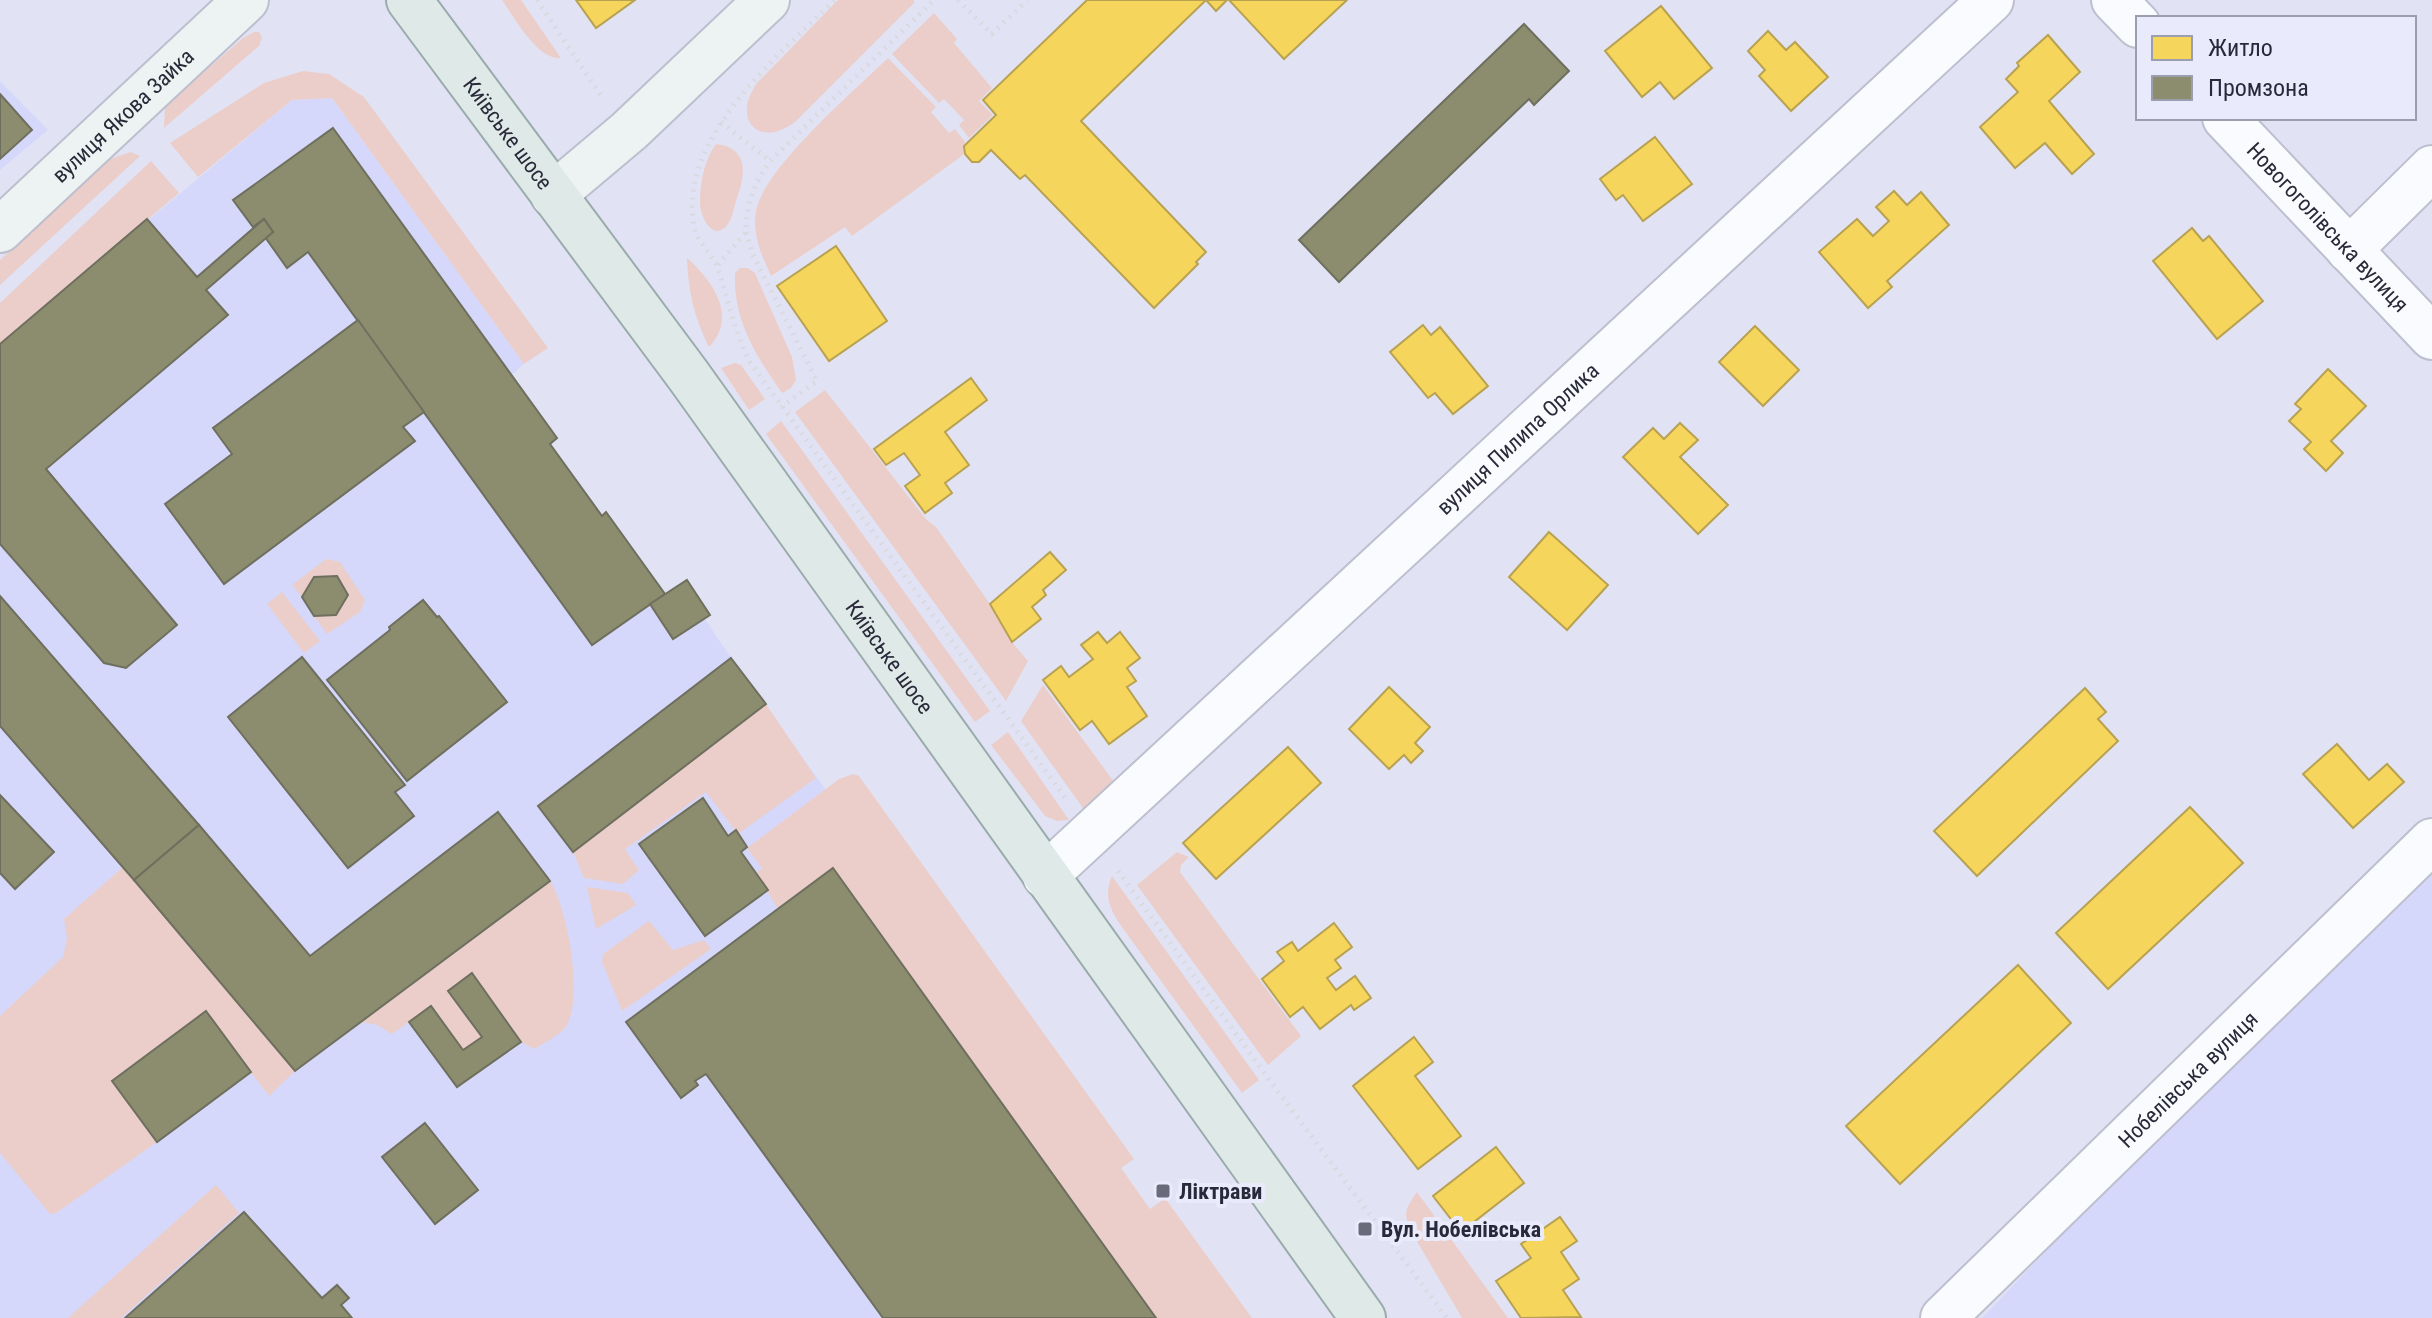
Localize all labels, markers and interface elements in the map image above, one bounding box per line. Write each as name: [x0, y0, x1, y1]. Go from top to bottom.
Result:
legend: [2136, 16, 2416, 120]
text: Житло: [2208, 34, 2273, 62]
street label: вулиця Якова Зайка: [47, 43, 199, 187]
street label: Київське шосе: [458, 72, 558, 194]
text: Промзона: [2208, 74, 2309, 102]
street label: Новогоголівська вулиця: [2242, 137, 2414, 317]
street label: вулиця Пилипа Орлика: [1432, 358, 1603, 519]
street label: Київське шосе: [841, 595, 939, 718]
street label: Нобелівська вулиця: [2113, 1006, 2263, 1153]
place label: Ліктрави: [1179, 1179, 1262, 1204]
marker: Ліктрави: [1154, 1182, 1172, 1200]
place label: Вул. Нобелівська: [1381, 1217, 1541, 1242]
marker: Вул. Нобелівська: [1356, 1220, 1374, 1238]

